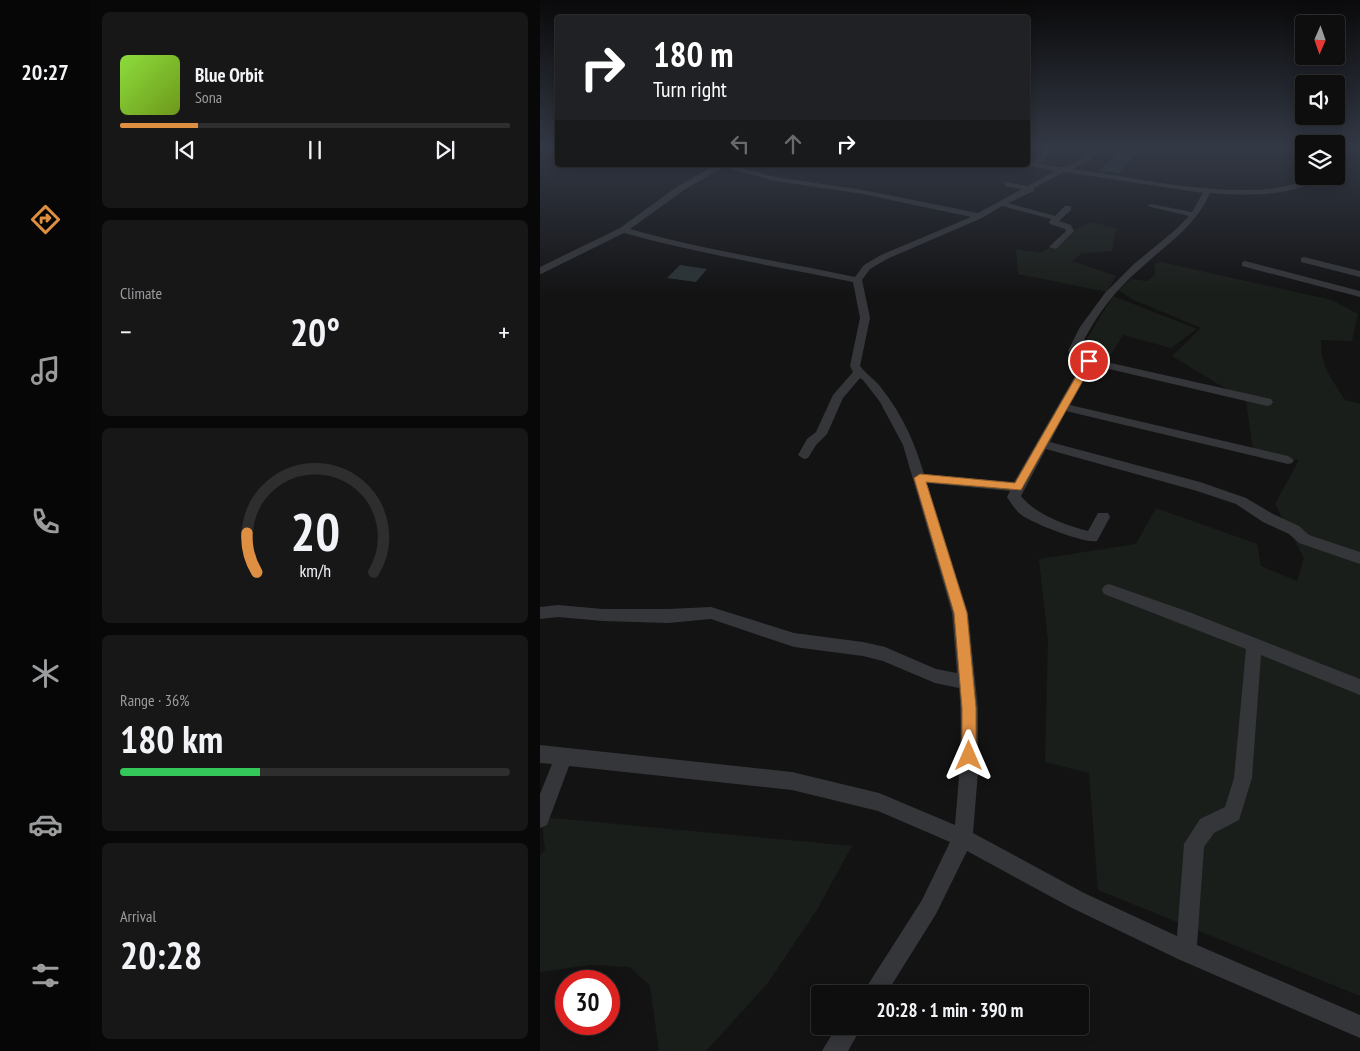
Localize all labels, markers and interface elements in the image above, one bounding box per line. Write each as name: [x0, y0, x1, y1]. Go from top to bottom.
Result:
north arrow: [1295, 15, 1345, 65]
map controls: [1295, 15, 1345, 185]
text: 180 m: [653, 31, 734, 77]
icon: right: [570, 35, 635, 100]
text: 20:27: [21, 58, 69, 86]
text: Blue Orbit: [195, 63, 264, 87]
text: Turn right: [653, 75, 727, 103]
button: sound: [1295, 75, 1345, 125]
text: Sona: [195, 87, 222, 107]
icon: left: [726, 130, 754, 158]
icon: ahead: [779, 130, 807, 158]
icon: right: [832, 130, 860, 158]
button: layers: [1295, 135, 1345, 185]
icon: previous: [171, 136, 199, 164]
icon: pause: [301, 136, 329, 164]
icon: next: [431, 136, 459, 164]
icon: directions: [28, 202, 63, 237]
text: Climate: [120, 283, 162, 303]
text: 20°: [290, 307, 340, 356]
text: −: [120, 313, 132, 350]
text: +: [498, 313, 510, 350]
pin: [1068, 340, 1110, 382]
icon: arrive: [1075, 347, 1103, 375]
icon: music: [28, 353, 63, 388]
text: 20: [290, 498, 340, 565]
icon: phone: [28, 504, 63, 539]
text: km/h: [299, 559, 331, 582]
icon: climate: [28, 656, 63, 691]
text: Range · 36%: [120, 690, 189, 710]
text: 180 km: [120, 714, 223, 763]
position arrow: [942, 729, 994, 781]
icon: car: [28, 807, 63, 842]
text: Arrival: [120, 906, 156, 926]
text: 20:28: [120, 930, 202, 979]
icon: filters: [28, 958, 63, 993]
speed limit sign: 30: [555, 970, 620, 1035]
text: 20:28 · 1 min · 390 m: [877, 998, 1023, 1022]

